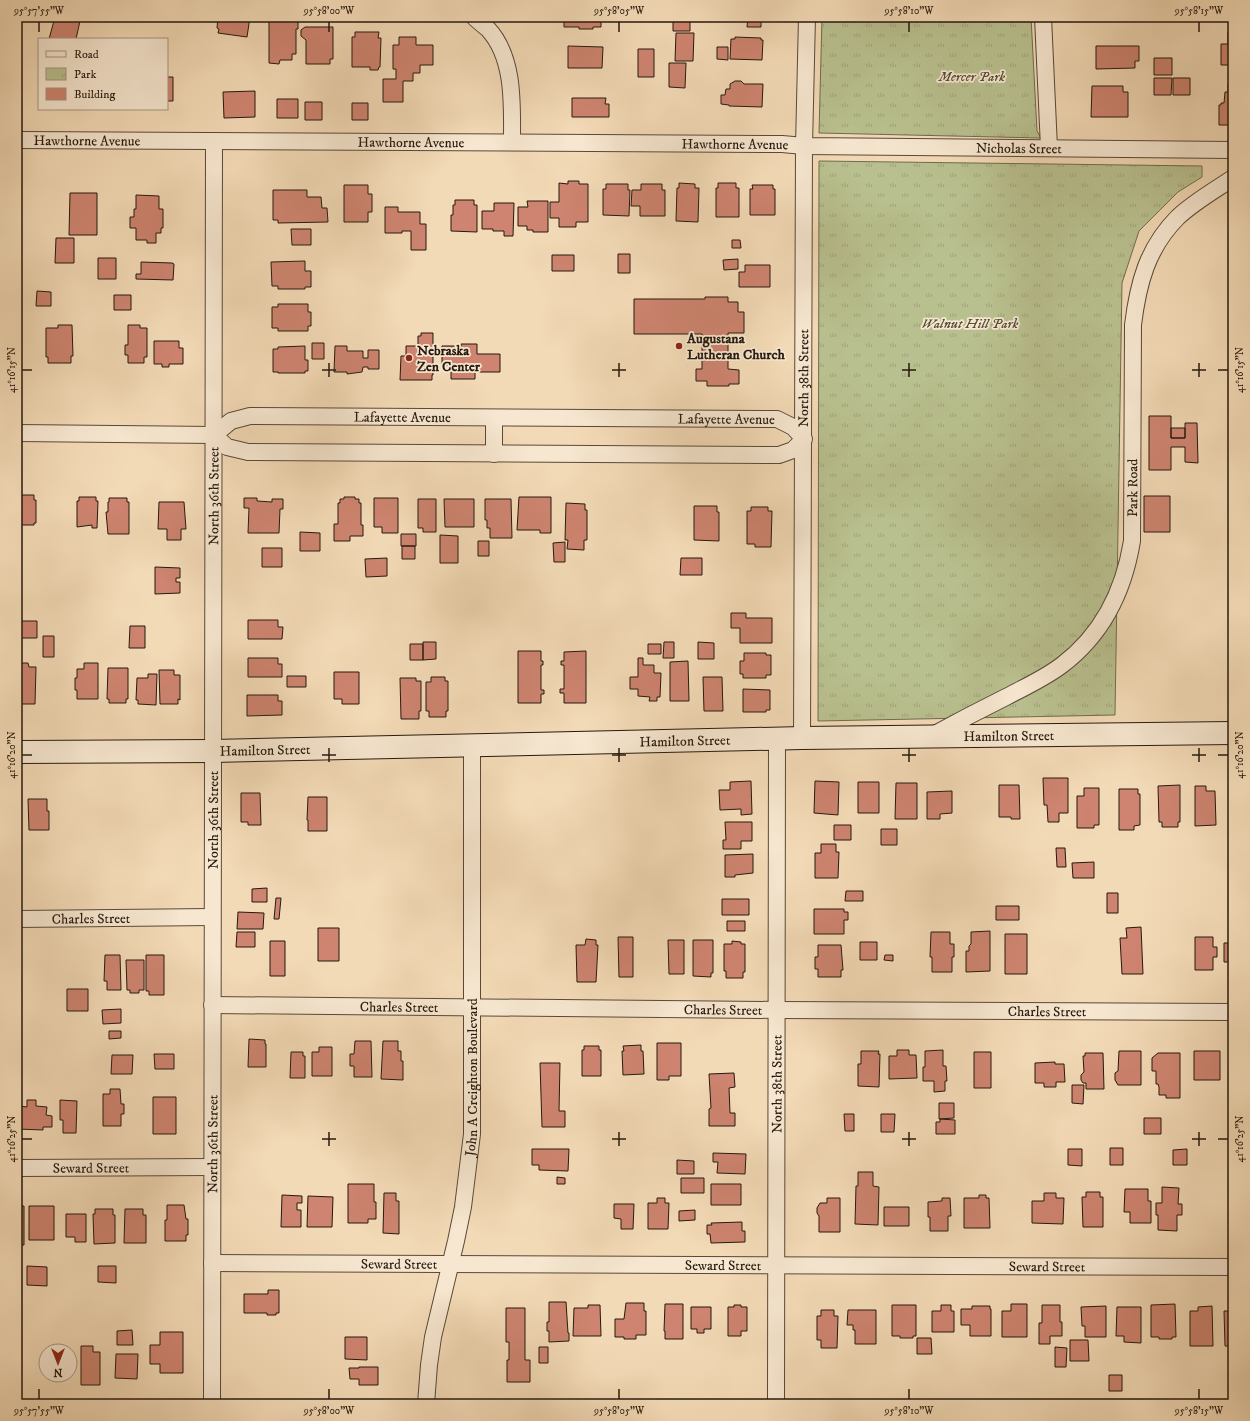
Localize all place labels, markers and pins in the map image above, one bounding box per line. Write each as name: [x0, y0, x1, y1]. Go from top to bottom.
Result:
place label: Augustana Lutheran Church: [686, 330, 785, 364]
marker: Augustana Lutheran Church: [674, 341, 684, 351]
place label: Nebraska Zen Center: [417, 342, 481, 376]
marker: Nebraska Zen Center: [404, 353, 414, 363]

